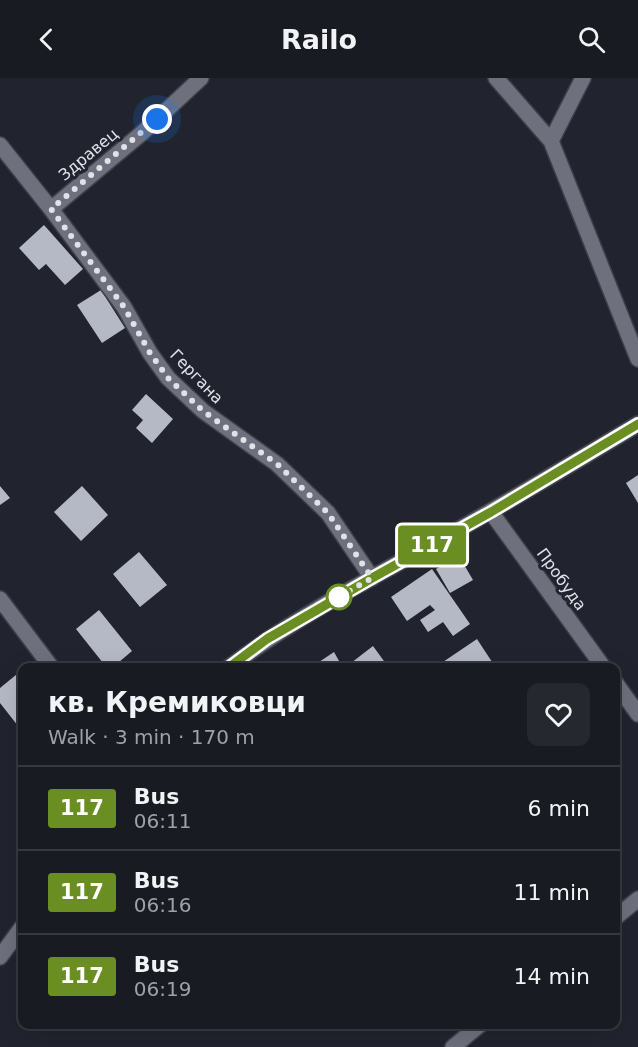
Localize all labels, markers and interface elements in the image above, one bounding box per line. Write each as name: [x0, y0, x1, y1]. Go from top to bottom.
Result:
icon: back: [30, 23, 63, 56]
icon: search: [575, 23, 608, 56]
text: Railo: [281, 24, 357, 55]
your location: [142, 104, 172, 134]
street label: Здравец: [55, 124, 122, 185]
street label: Гергана: [166, 345, 227, 407]
line badge: 117: [398, 526, 466, 564]
text: 117: [410, 533, 454, 557]
street label: Пробуда: [533, 545, 590, 614]
unlabelled marker: [326, 584, 352, 610]
button: heart: [527, 683, 590, 746]
text: кв. Кремиковци: [48, 686, 306, 719]
text: Walk · 3 min · 170 m: [48, 725, 255, 749]
text: Bus: [134, 784, 179, 809]
text: 117: [60, 796, 104, 820]
text: 6 min: [528, 796, 590, 821]
text: 06:11: [134, 809, 191, 833]
text: Bus: [134, 868, 179, 893]
text: 117: [60, 880, 104, 904]
text: 11 min: [514, 880, 590, 905]
text: 06:16: [134, 893, 191, 917]
text: Bus: [134, 952, 179, 977]
text: 117: [60, 964, 104, 988]
text: 14 min: [514, 964, 590, 989]
text: 06:19: [134, 977, 191, 1001]

